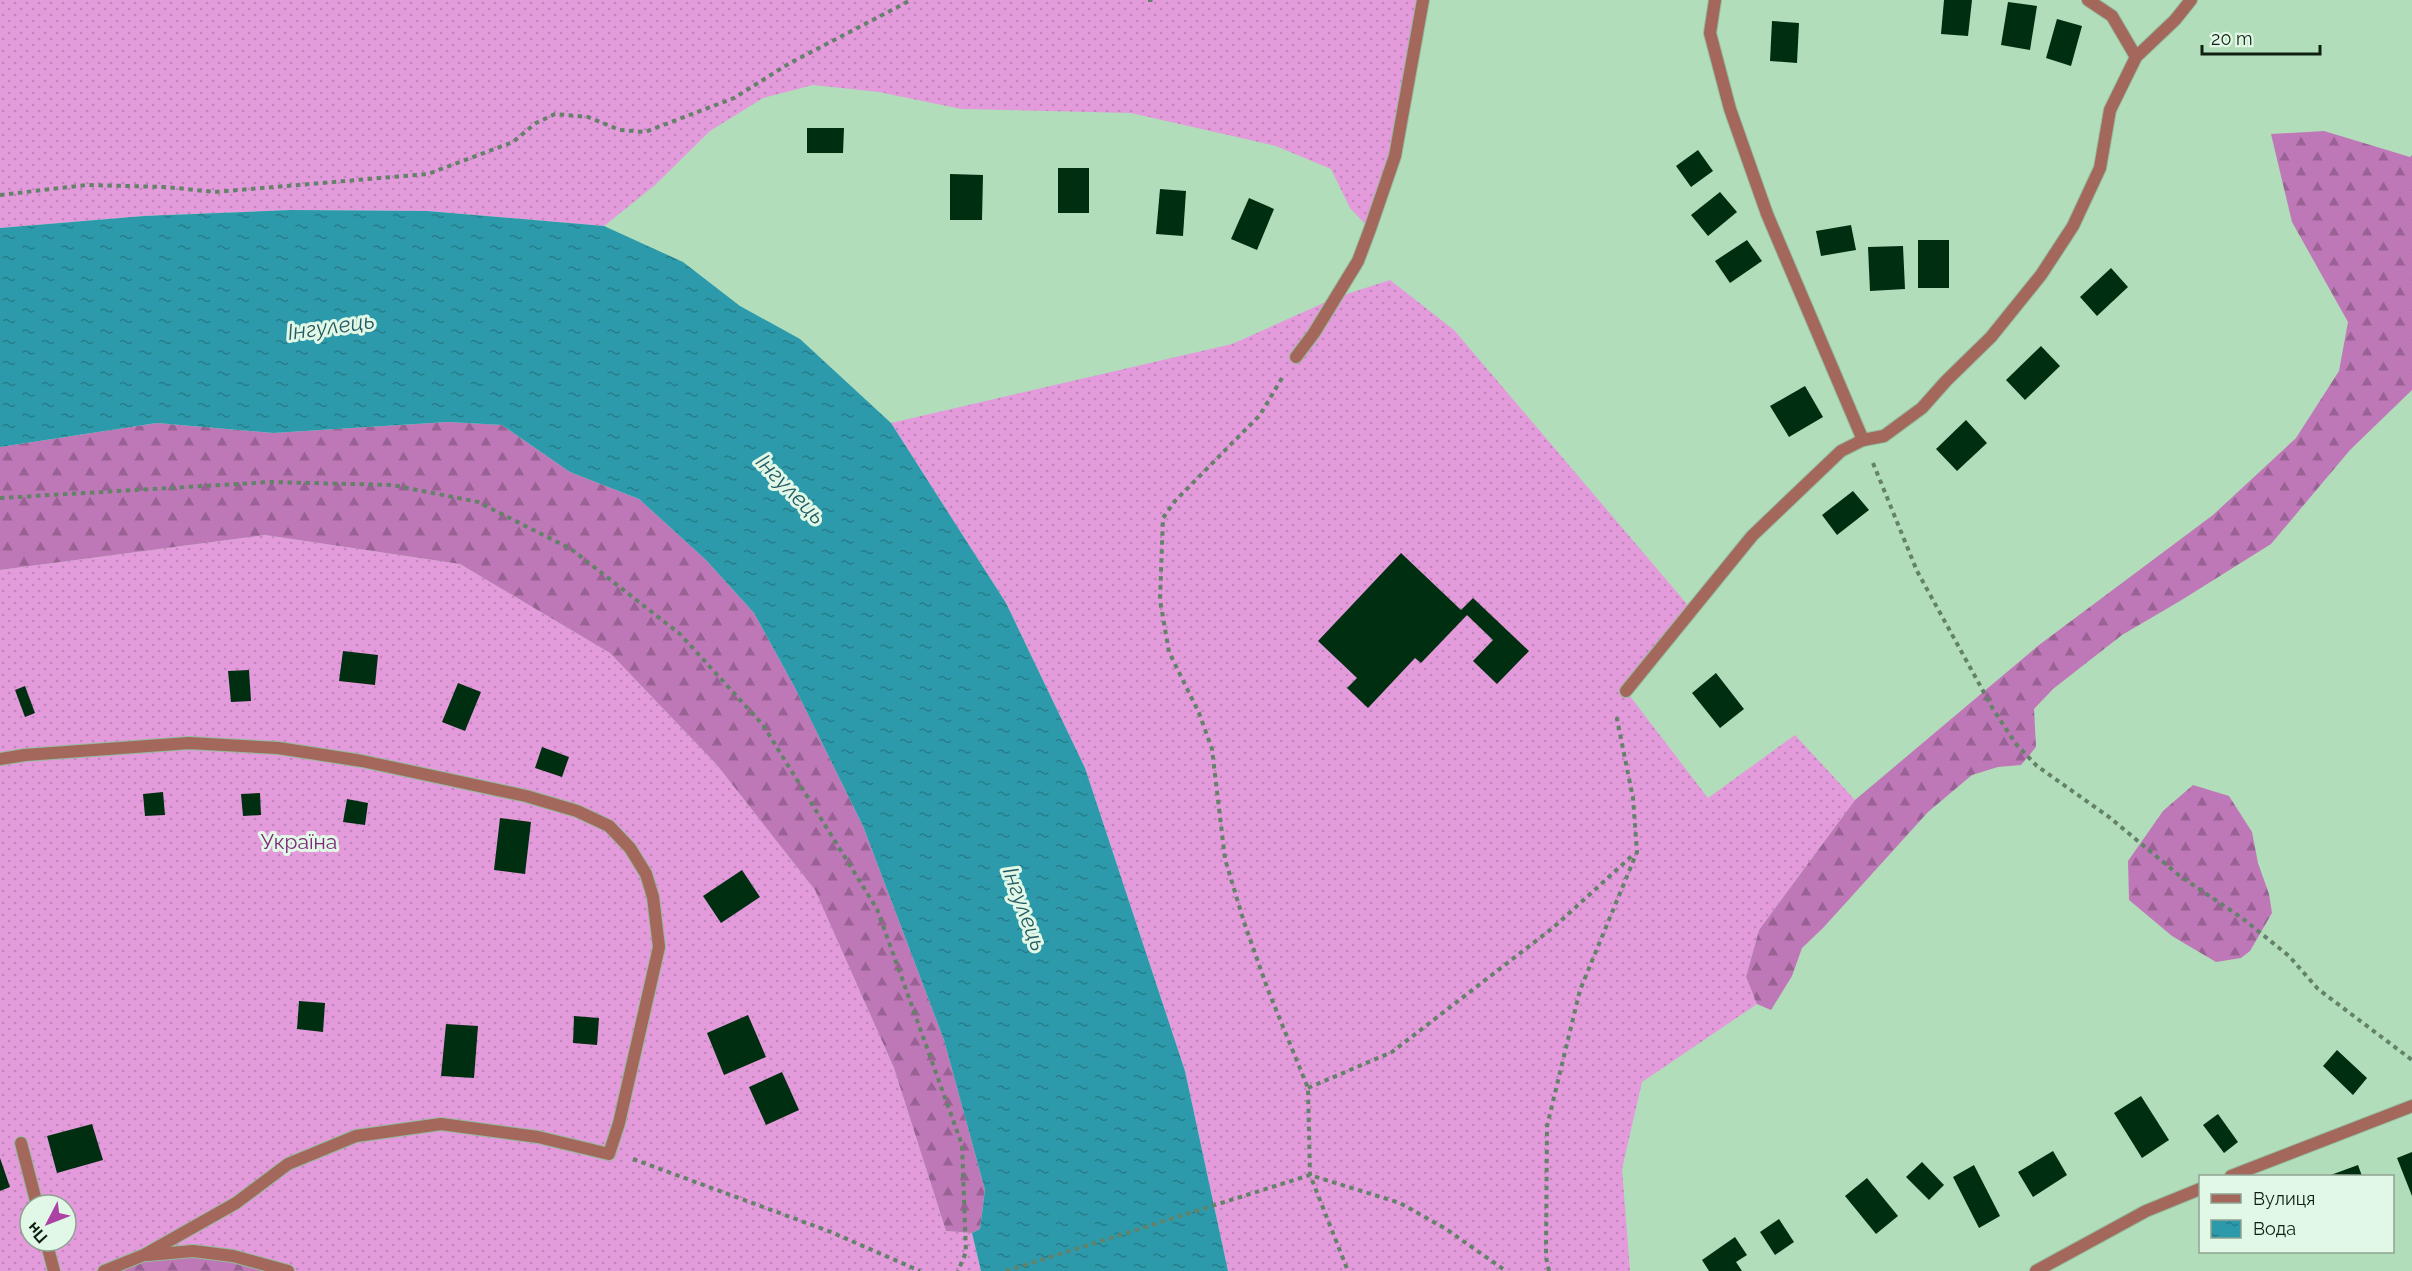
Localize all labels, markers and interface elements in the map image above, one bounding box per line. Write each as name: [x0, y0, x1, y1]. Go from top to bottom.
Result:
scale bar: [2202, 18, 2320, 56]
text: 20 m: [2211, 28, 2253, 49]
water label: Інгулець: [286, 307, 376, 345]
water label: Інгулець: [751, 448, 831, 530]
park label: Україна: [261, 829, 337, 854]
water label: Інгулець: [998, 863, 1052, 955]
legend: [2199, 1175, 2394, 1253]
text: Вулиця: [2253, 1188, 2315, 1209]
north arrow: [18, 1193, 78, 1253]
text: Пн: [23, 1218, 51, 1247]
text: Вода: [2253, 1218, 2296, 1239]

